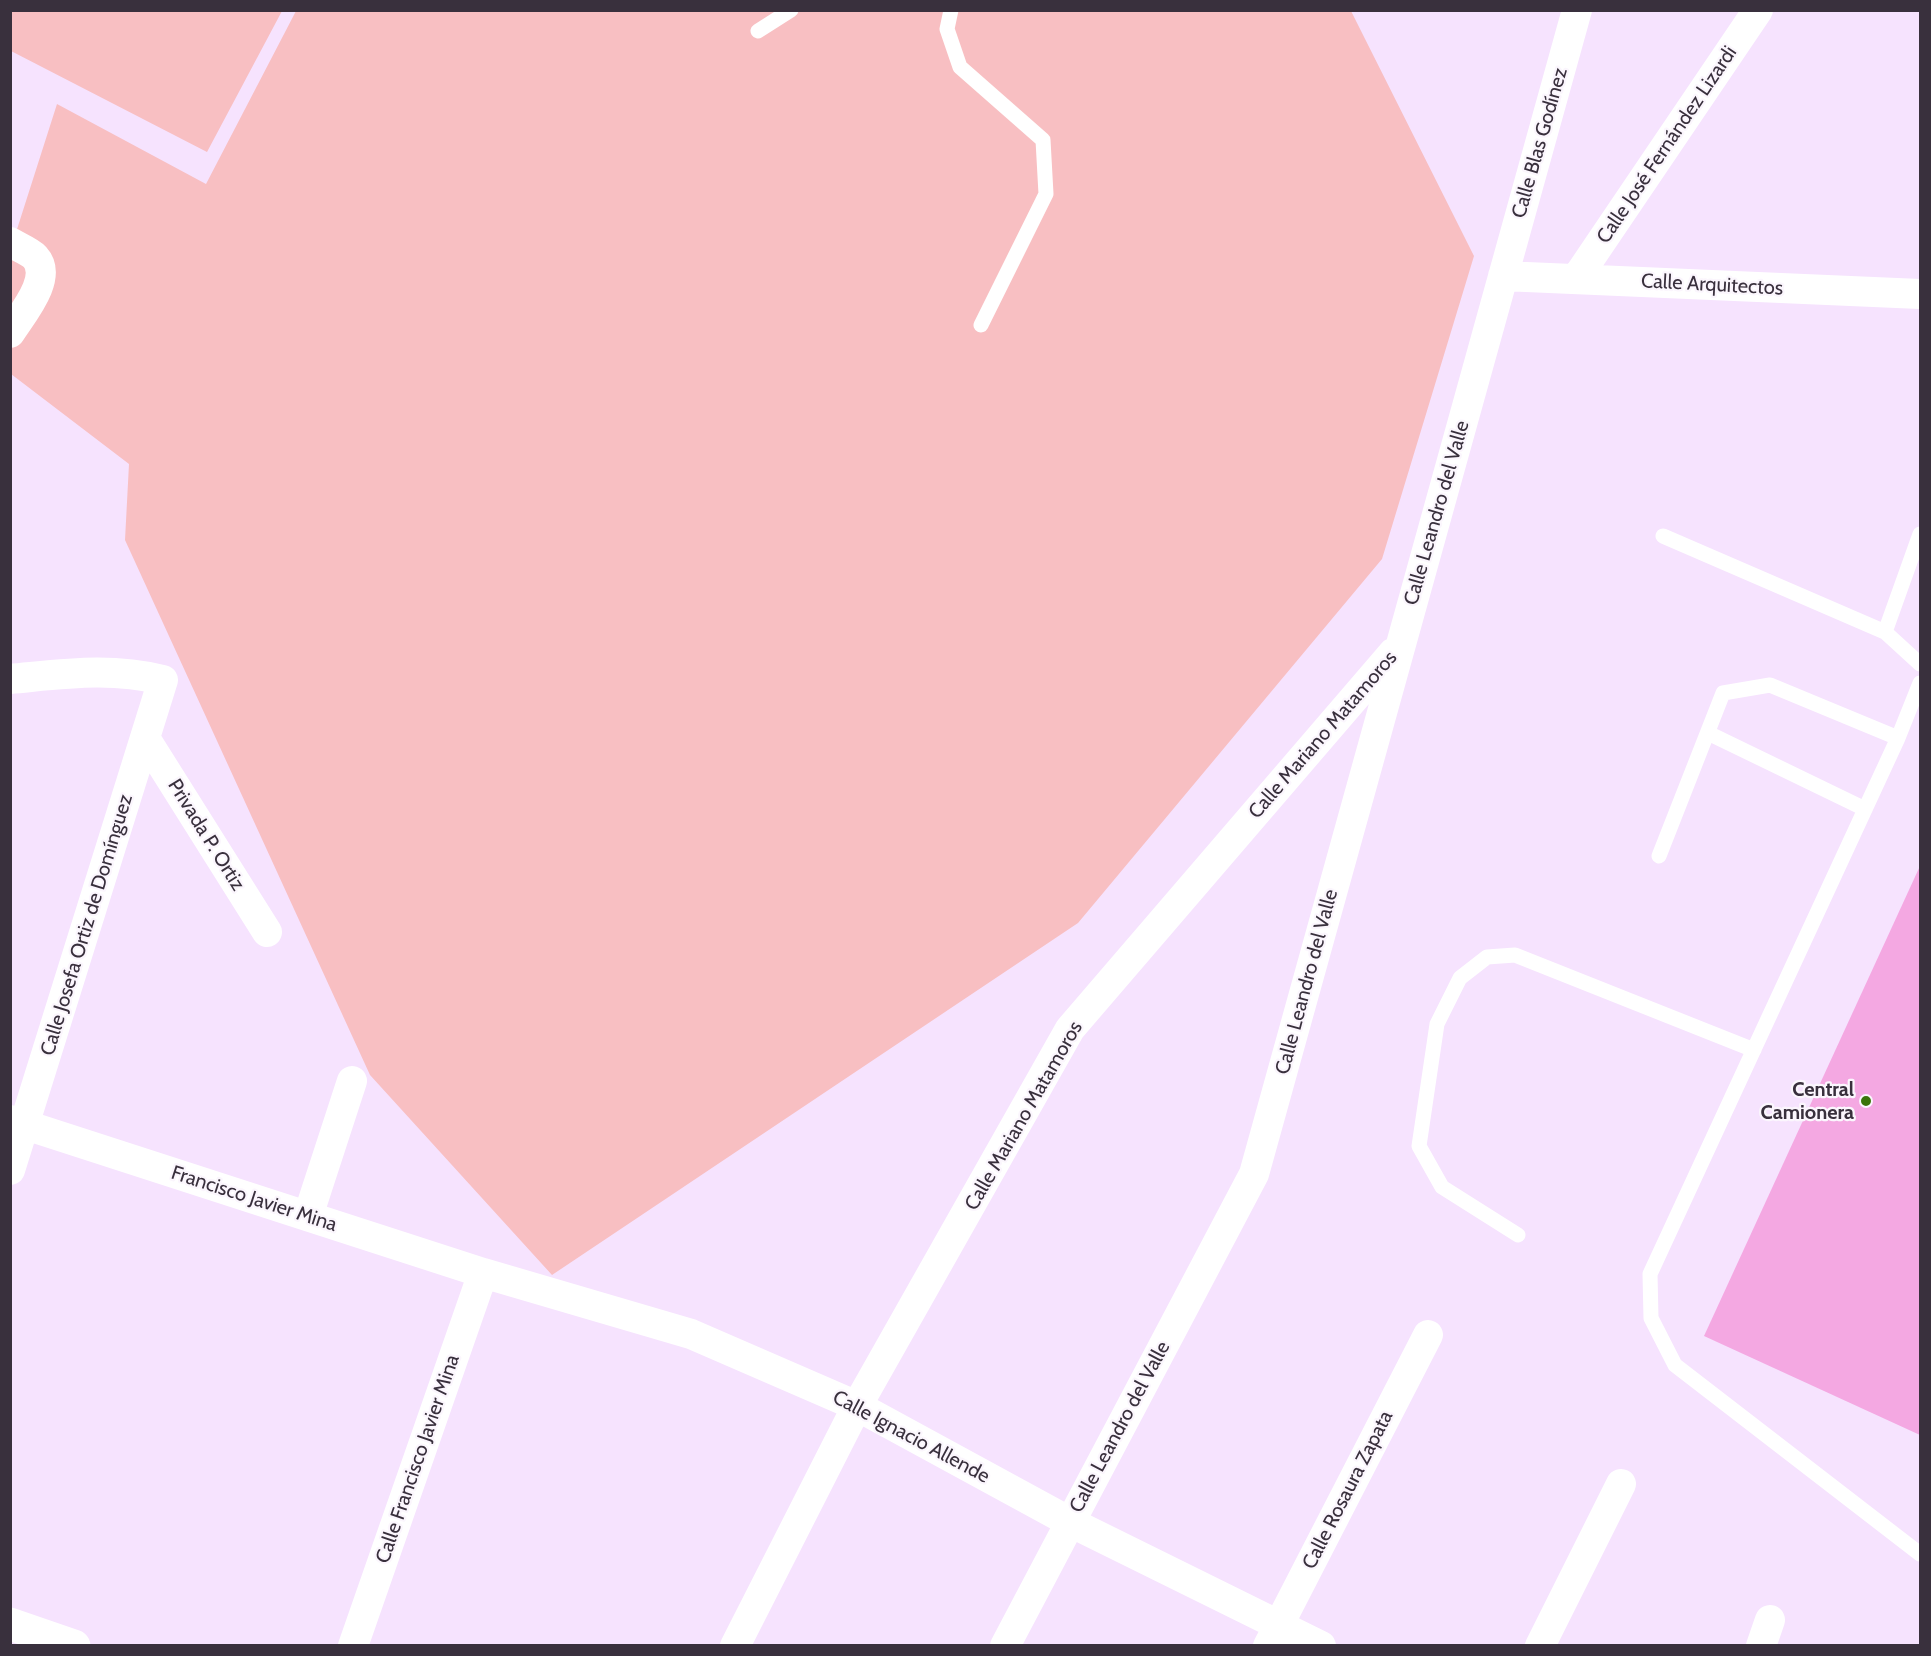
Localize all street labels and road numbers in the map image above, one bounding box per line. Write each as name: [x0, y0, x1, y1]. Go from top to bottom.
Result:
street label: Calle José Fernández Lizardi: [1592, 42, 1742, 248]
street label: Calle Blas Godínez: [1507, 65, 1573, 221]
street label: Calle Arquitectos: [1640, 269, 1784, 301]
street label: Calle Leandro del Valle: [1399, 418, 1475, 608]
street label: Calle Mariano Matamoros: [1244, 646, 1402, 824]
street label: Privada P. Ortiz: [162, 775, 250, 895]
street label: Calle Josefa Ortiz de Domínguez: [36, 792, 138, 1058]
street label: Calle Leandro del Valle: [1271, 887, 1343, 1077]
street label: Calle Mariano Matamoros: [960, 1017, 1088, 1215]
street label: Francisco Javier Mina: [168, 1161, 340, 1237]
street label: Calle Leandro del Valle: [1065, 1337, 1175, 1517]
street label: Calle Francisco Javier Mina: [371, 1352, 465, 1566]
street label: Calle Ignacio Allende: [828, 1385, 994, 1489]
street label: Calle Rosaura Zapata: [1298, 1407, 1398, 1573]

